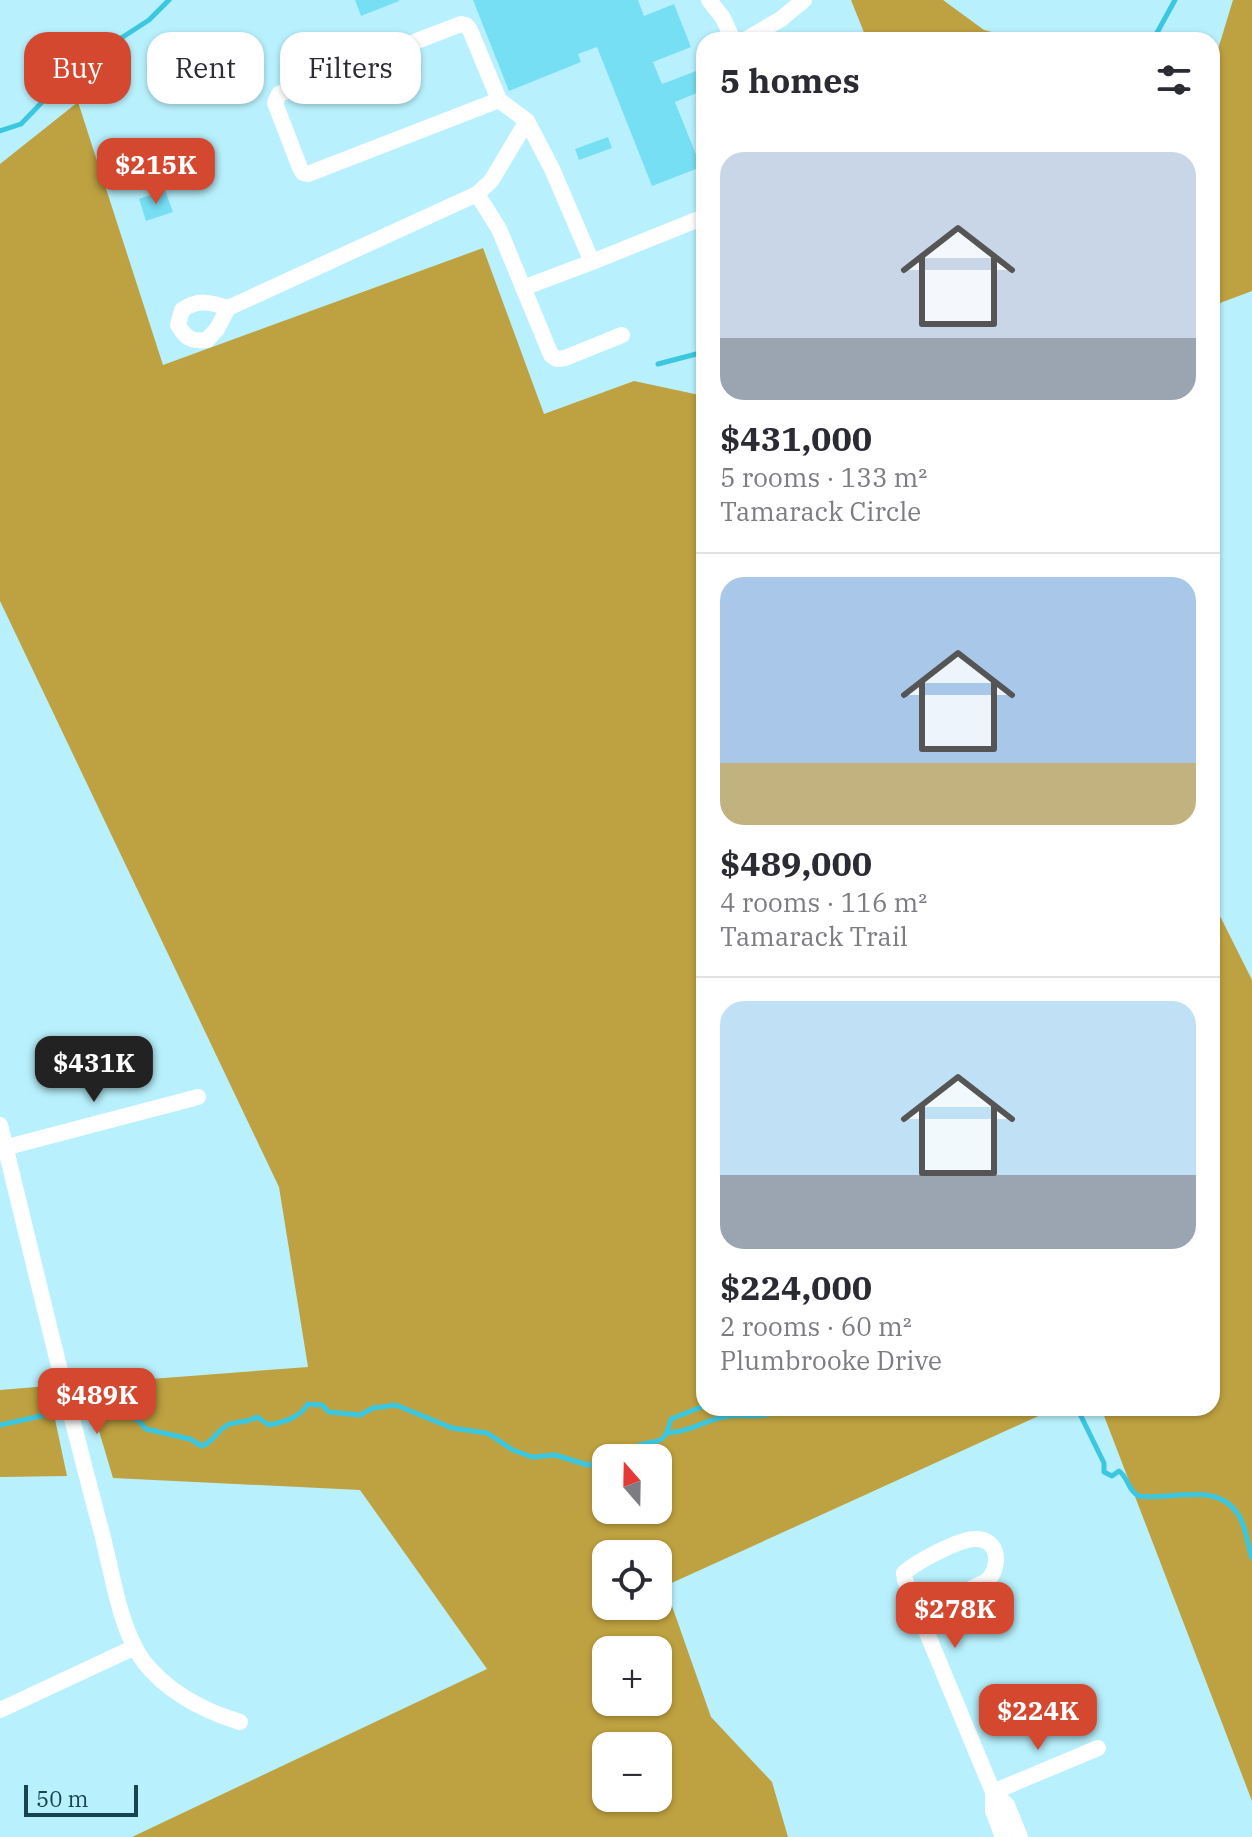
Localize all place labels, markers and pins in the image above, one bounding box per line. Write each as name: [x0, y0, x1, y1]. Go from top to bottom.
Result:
pin: $215K: [100, 138, 212, 206]
pin: $431K: [38, 1036, 150, 1104]
pin: $489K: [41, 1368, 153, 1436]
pin: $278K: [899, 1582, 1011, 1650]
pin: $224K: [982, 1684, 1094, 1752]

